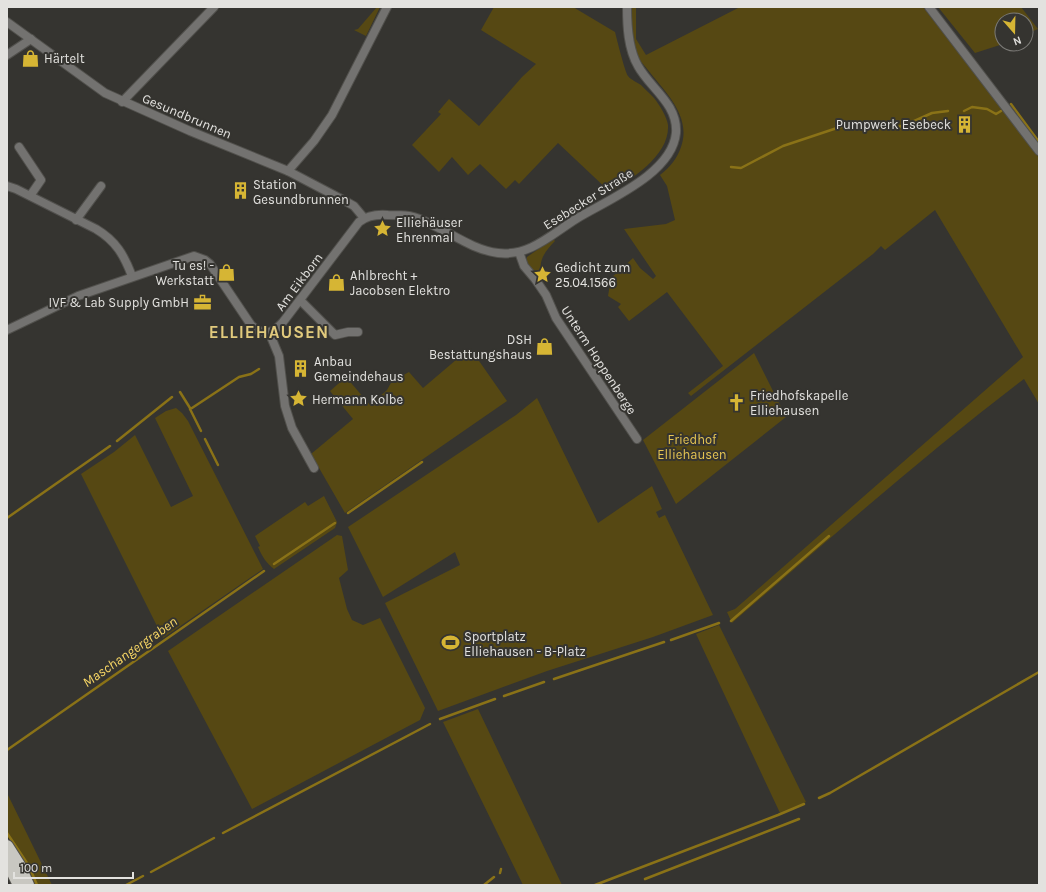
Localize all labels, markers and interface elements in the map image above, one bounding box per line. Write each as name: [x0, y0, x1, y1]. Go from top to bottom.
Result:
north arrow: [994, 12, 1034, 52]
text: N: [1011, 33, 1023, 48]
shop icon: Härtelt: [21, 48, 41, 68]
place label: Härtelt: [44, 51, 85, 66]
street label: Gesundbrunnen: [140, 90, 234, 142]
building icon: Pumpwerk Esebeck: [954, 114, 974, 134]
place label: Pumpwerk Esebeck: [836, 117, 951, 132]
street label: Esebecker Straße: [540, 165, 636, 233]
place label: Station Gesundbrunnen: [253, 177, 349, 207]
building icon: Station Gesundbrunnen: [230, 181, 250, 201]
place label: Elliehäuser Ehrenmal: [396, 215, 463, 245]
place icon: Elliehäuser Ehrenmal: [373, 219, 393, 239]
street label: Am Eikborn: [272, 250, 326, 314]
place label: Tu es! - Werkstatt: [155, 258, 214, 288]
place label: Gedicht zum 25.04.1566: [555, 260, 630, 290]
shop icon: Tu es! - Werkstatt: [217, 262, 237, 282]
place icon: Gedicht zum 25.04.1566: [532, 264, 552, 284]
place label: Ahlbrecht + Jacobsen Elektro: [350, 268, 450, 298]
shop icon: Ahlbrecht + Jacobsen Elektro: [327, 272, 347, 292]
office icon: IVF & Lab Supply GmbH: [192, 292, 212, 312]
place label: IVF & Lab Supply GmbH: [49, 295, 189, 310]
street label: Unterm Hoppenberge: [558, 303, 640, 417]
district label: ELLIEHAUSEN: [209, 322, 329, 342]
place label: DSH Bestattungshaus: [429, 332, 532, 362]
shop icon: DSH Bestattungshaus: [535, 336, 555, 356]
place label: Anbau Gemeindehaus: [314, 354, 404, 384]
building icon: Anbau Gemeindehaus: [291, 358, 311, 378]
place label: Friedhofskapelle Elliehausen: [750, 388, 849, 418]
place icon: Hermann Kolbe: [289, 389, 309, 409]
place label: Hermann Kolbe: [312, 392, 404, 407]
church icon: Friedhofskapelle Elliehausen: [727, 392, 747, 412]
park label: Friedhof Elliehausen: [657, 432, 727, 462]
water label: Maschangergraben: [79, 613, 181, 691]
place label: Sportplatz Elliehausen - B-Platz: [464, 629, 586, 659]
sports icon: Sportplatz Elliehausen - B-Platz: [441, 633, 461, 653]
scale bar: [14, 854, 133, 880]
text: 100 m: [20, 861, 52, 875]

